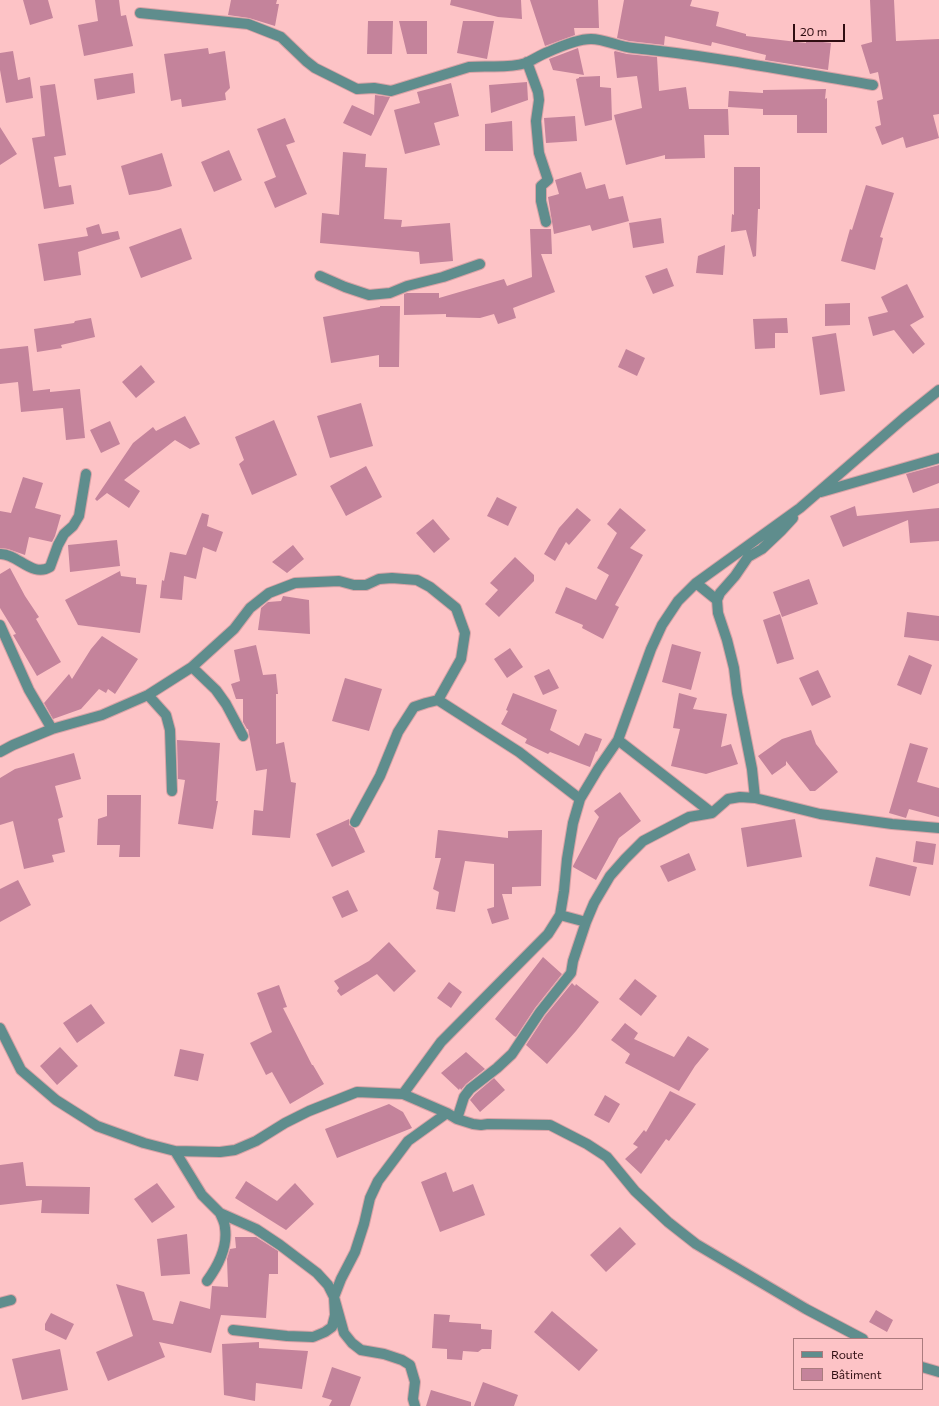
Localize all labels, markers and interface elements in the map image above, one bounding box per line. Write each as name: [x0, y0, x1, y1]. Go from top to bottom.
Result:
scale bar: [795, 16, 847, 42]
text: 20 m: [800, 24, 827, 38]
legend: [793, 1338, 923, 1390]
text: Route: [831, 1347, 864, 1361]
text: Bâtiment: [831, 1367, 882, 1381]

